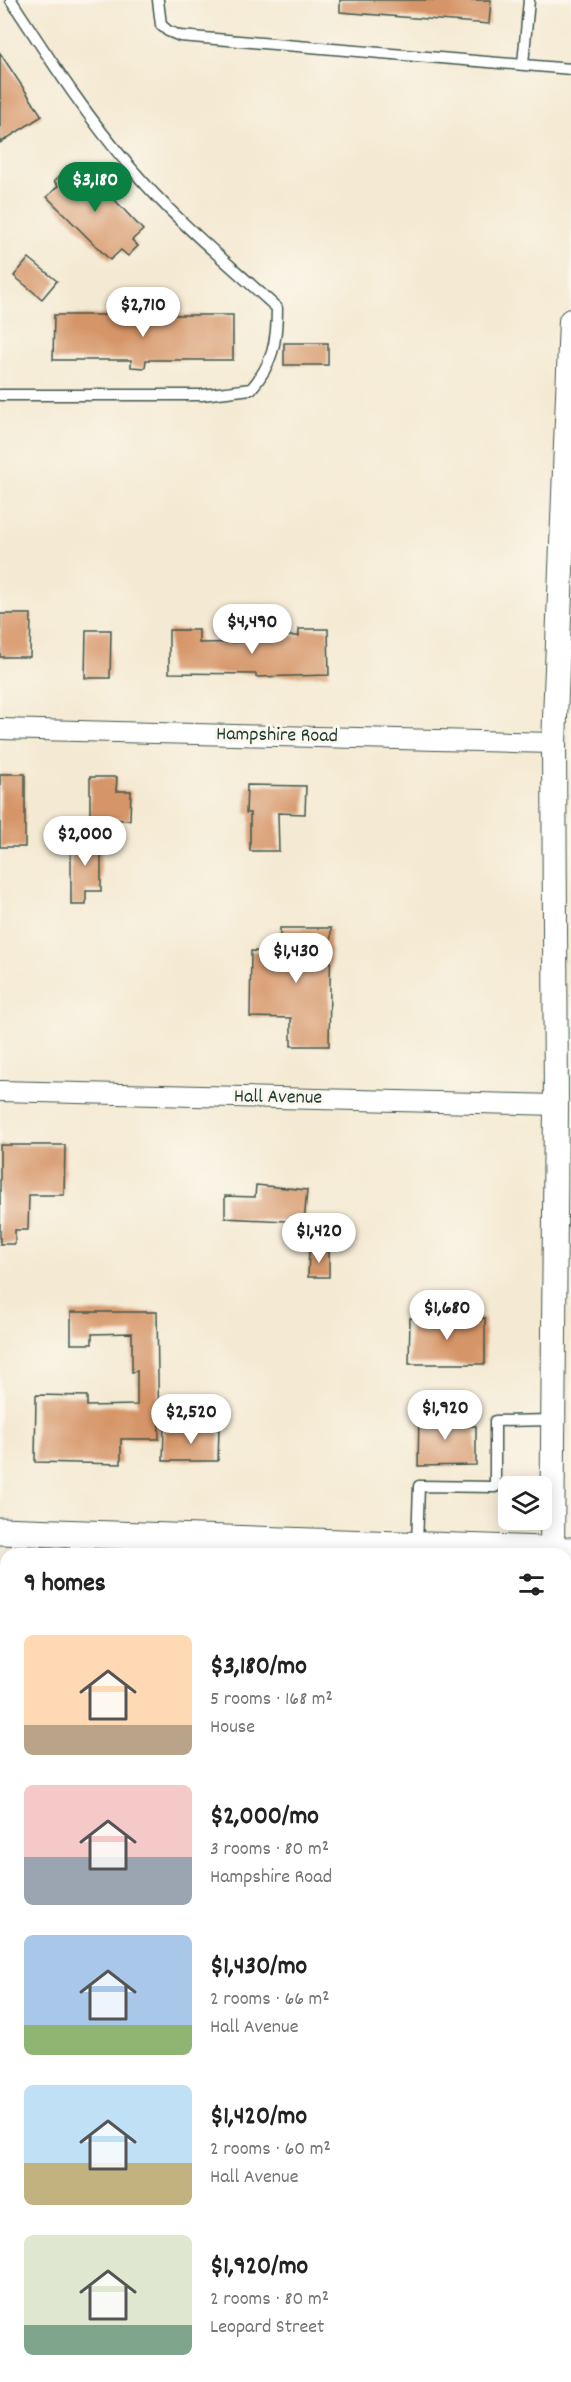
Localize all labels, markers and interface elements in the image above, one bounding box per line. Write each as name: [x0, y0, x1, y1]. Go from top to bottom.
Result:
pin: $3,180: [46, 162, 144, 213]
text: $3,180: [72, 167, 118, 195]
pin: $2,710: [94, 287, 192, 338]
text: $2,710: [120, 292, 166, 320]
pin: $4,490: [203, 604, 301, 655]
text: $4,490: [227, 609, 277, 637]
street label: Hampshire Road: [216, 721, 338, 751]
pin: $2,000: [36, 816, 134, 867]
text: $2,000: [57, 821, 113, 849]
pin: $1,430: [247, 933, 345, 984]
text: $1,430: [273, 938, 319, 966]
street label: Hall Avenue: [234, 1083, 323, 1113]
pin: $1,420: [270, 1213, 368, 1264]
text: $1,420: [296, 1218, 342, 1246]
pin: $1,680: [398, 1290, 496, 1341]
text: $1,680: [423, 1295, 471, 1323]
pin: $1,920: [396, 1390, 494, 1441]
pin: $2,520: [142, 1394, 240, 1445]
text: $1,920: [421, 1395, 469, 1423]
text: $2,520: [165, 1399, 217, 1427]
map controls: [498, 1476, 552, 1530]
button: layers: [498, 1476, 552, 1530]
text: 9 homes: [24, 1566, 106, 1603]
icon: filters: [515, 1568, 548, 1601]
text: $3,180/mo: [210, 1649, 307, 1686]
icon: home: [72, 1659, 144, 1731]
text: 5 rooms · 168 m²: [210, 1686, 333, 1714]
text: House: [210, 1714, 255, 1742]
text: $2,000/mo: [210, 1799, 319, 1836]
icon: home: [72, 1809, 144, 1881]
text: 3 rooms · 80 m²: [210, 1836, 329, 1864]
text: Hampshire Road: [210, 1864, 332, 1892]
text: $1,430/mo: [210, 1949, 307, 1986]
icon: home: [72, 1959, 144, 2031]
text: 2 rooms · 66 m²: [210, 1986, 330, 2014]
text: Hall Avenue: [210, 2014, 298, 2042]
text: $1,420/mo: [210, 2099, 307, 2136]
icon: home: [72, 2109, 144, 2181]
text: 2 rooms · 60 m²: [210, 2136, 331, 2164]
text: Hall Avenue: [210, 2164, 298, 2192]
text: $1,920/mo: [210, 2249, 308, 2286]
icon: home: [72, 2259, 144, 2331]
text: 2 rooms · 80 m²: [210, 2286, 329, 2314]
text: Leopard Street: [210, 2314, 324, 2342]

